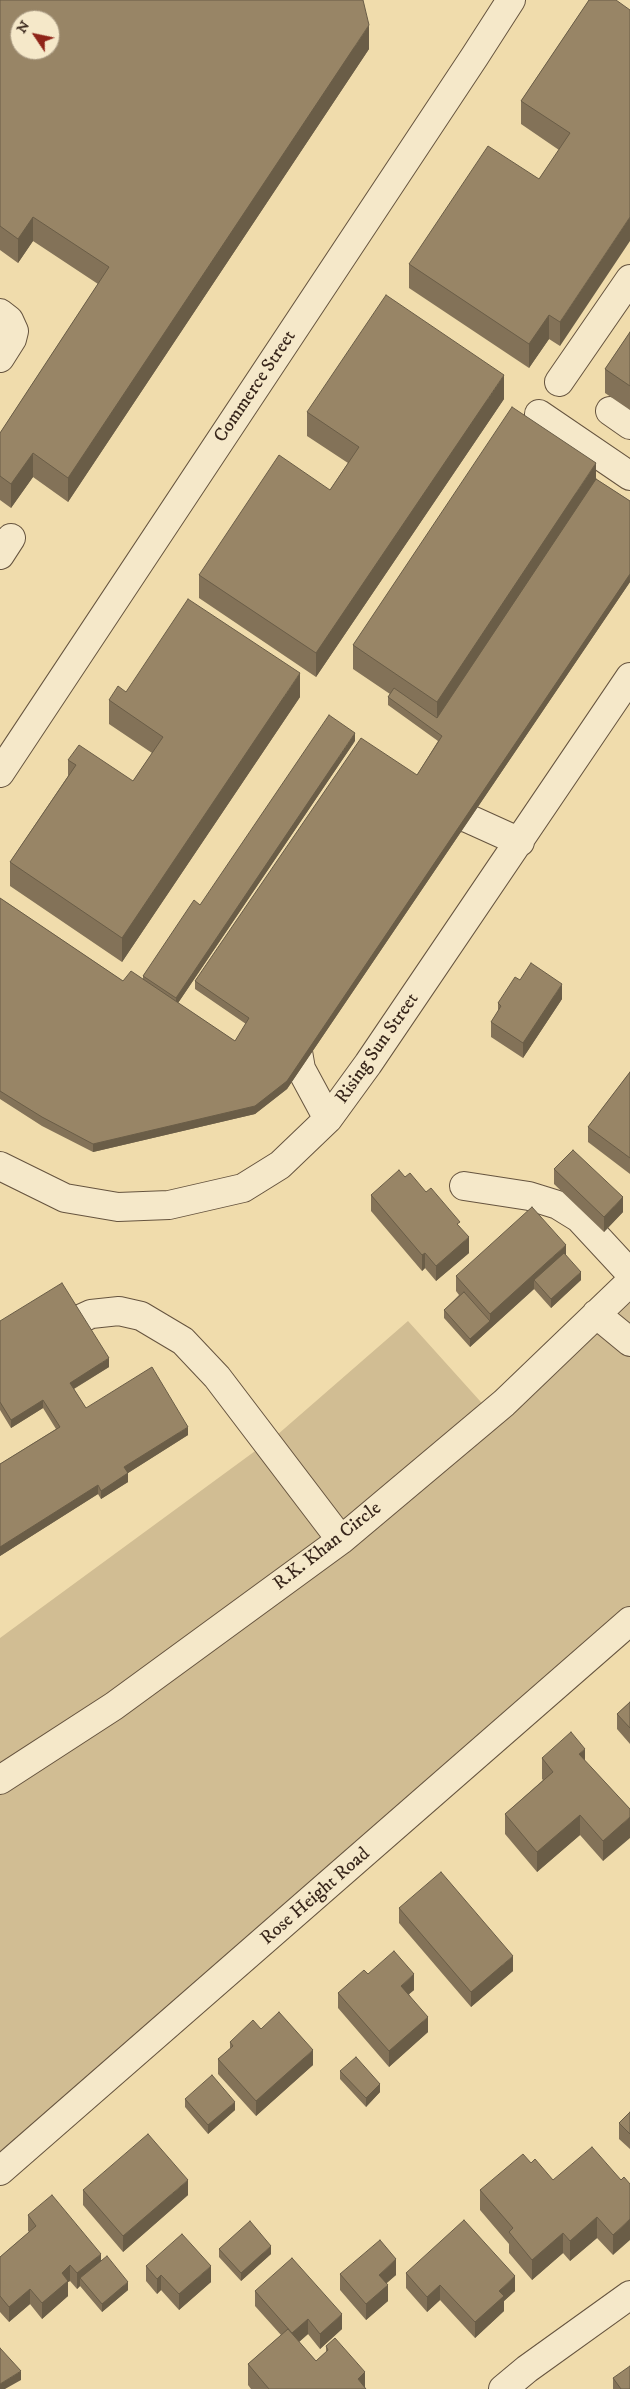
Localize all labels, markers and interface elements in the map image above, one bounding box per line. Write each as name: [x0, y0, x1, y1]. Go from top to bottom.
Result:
north arrow: [10, 10, 60, 60]
text: N: [13, 17, 34, 37]
street label: Commerce Street: [210, 327, 302, 447]
street label: Rising Sun Street: [331, 989, 425, 1109]
street label: R.K. Khan Circle: [269, 1498, 387, 1596]
street label: Rose Height Road: [257, 1843, 375, 1951]

